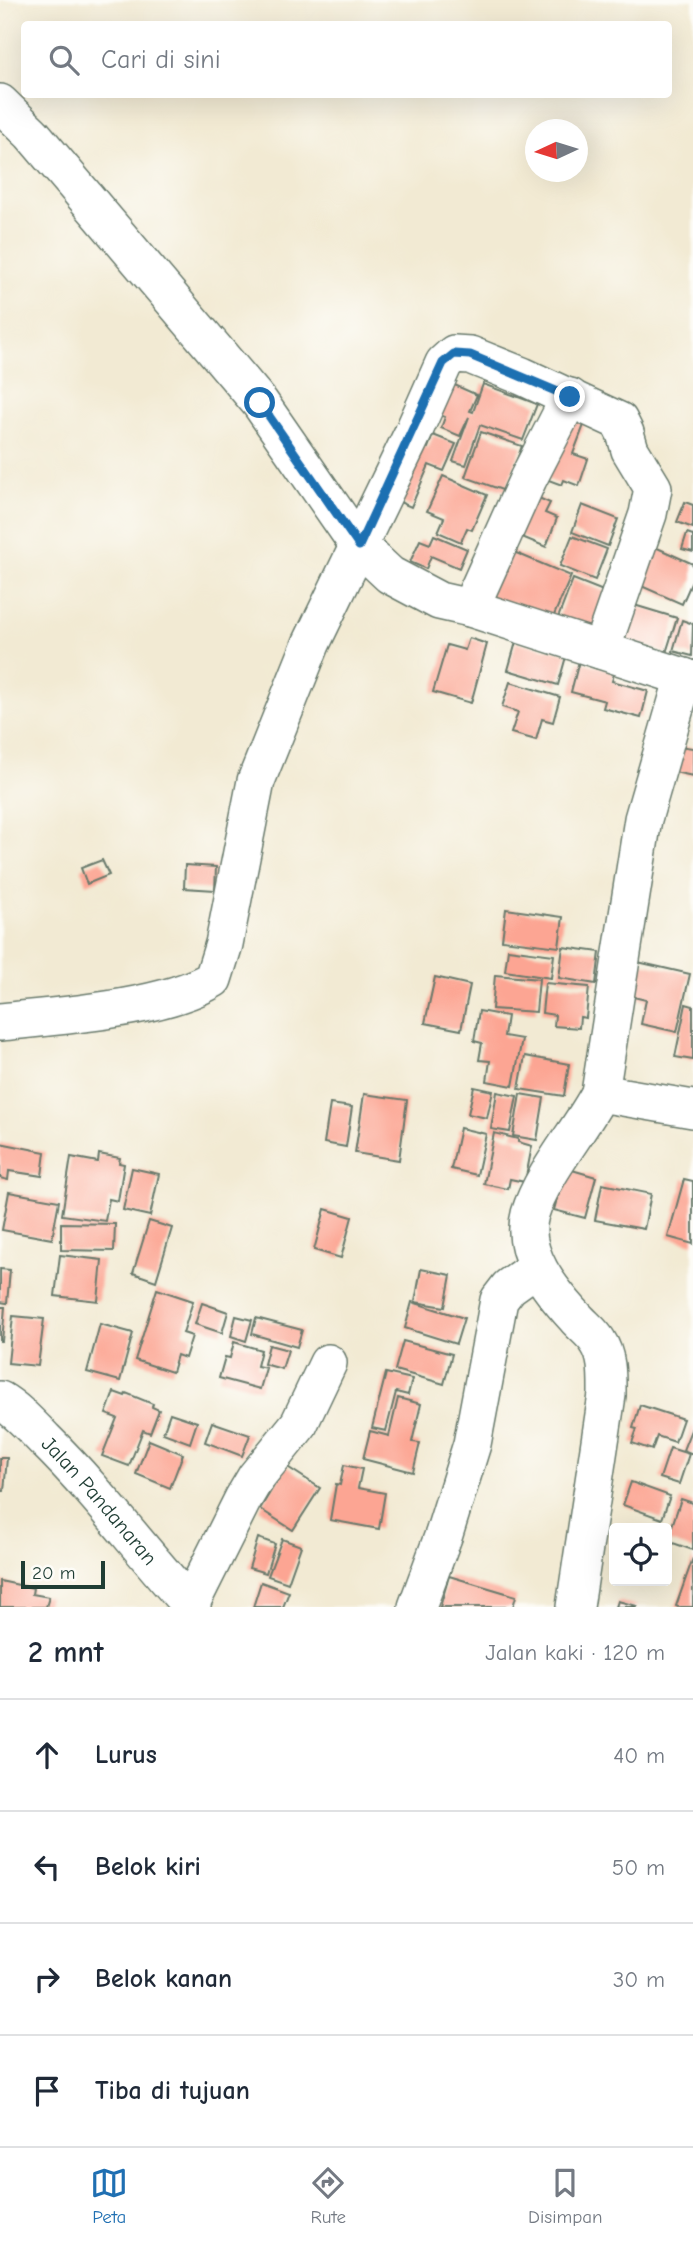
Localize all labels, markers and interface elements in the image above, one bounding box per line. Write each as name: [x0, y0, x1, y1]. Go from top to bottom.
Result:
search box: [21, 21, 672, 98]
icon: search: [45, 41, 83, 79]
text: Cari di sini: [101, 45, 221, 75]
north arrow: [525, 119, 588, 182]
route end: [554, 381, 585, 412]
route start: [244, 387, 275, 418]
street label: Jalan Pandanaran: [37, 1432, 162, 1570]
map controls: [609, 1523, 672, 1586]
button: locate: [609, 1523, 672, 1586]
scale bar: [21, 1558, 105, 1590]
text: 20 m: [32, 1562, 76, 1584]
text: 2 mnt: [28, 1635, 104, 1670]
text: Jalan kaki · 120 m: [485, 1639, 665, 1666]
icon: ahead: [28, 1736, 66, 1774]
text: Lurus: [95, 1740, 157, 1770]
text: 40 m: [613, 1742, 665, 1769]
icon: left: [28, 1848, 66, 1886]
text: Belok kiri: [95, 1852, 201, 1882]
text: 50 m: [612, 1854, 665, 1881]
icon: right: [28, 1960, 66, 1998]
text: Belok kanan: [95, 1964, 232, 1994]
text: 30 m: [613, 1966, 665, 1993]
icon: arrive: [28, 2072, 66, 2110]
text: Tiba di tujuan: [95, 2076, 250, 2106]
tab: Peta: [90, 2164, 128, 2228]
tab: Rute: [309, 2164, 347, 2228]
tab: Disimpan: [528, 2164, 603, 2228]

